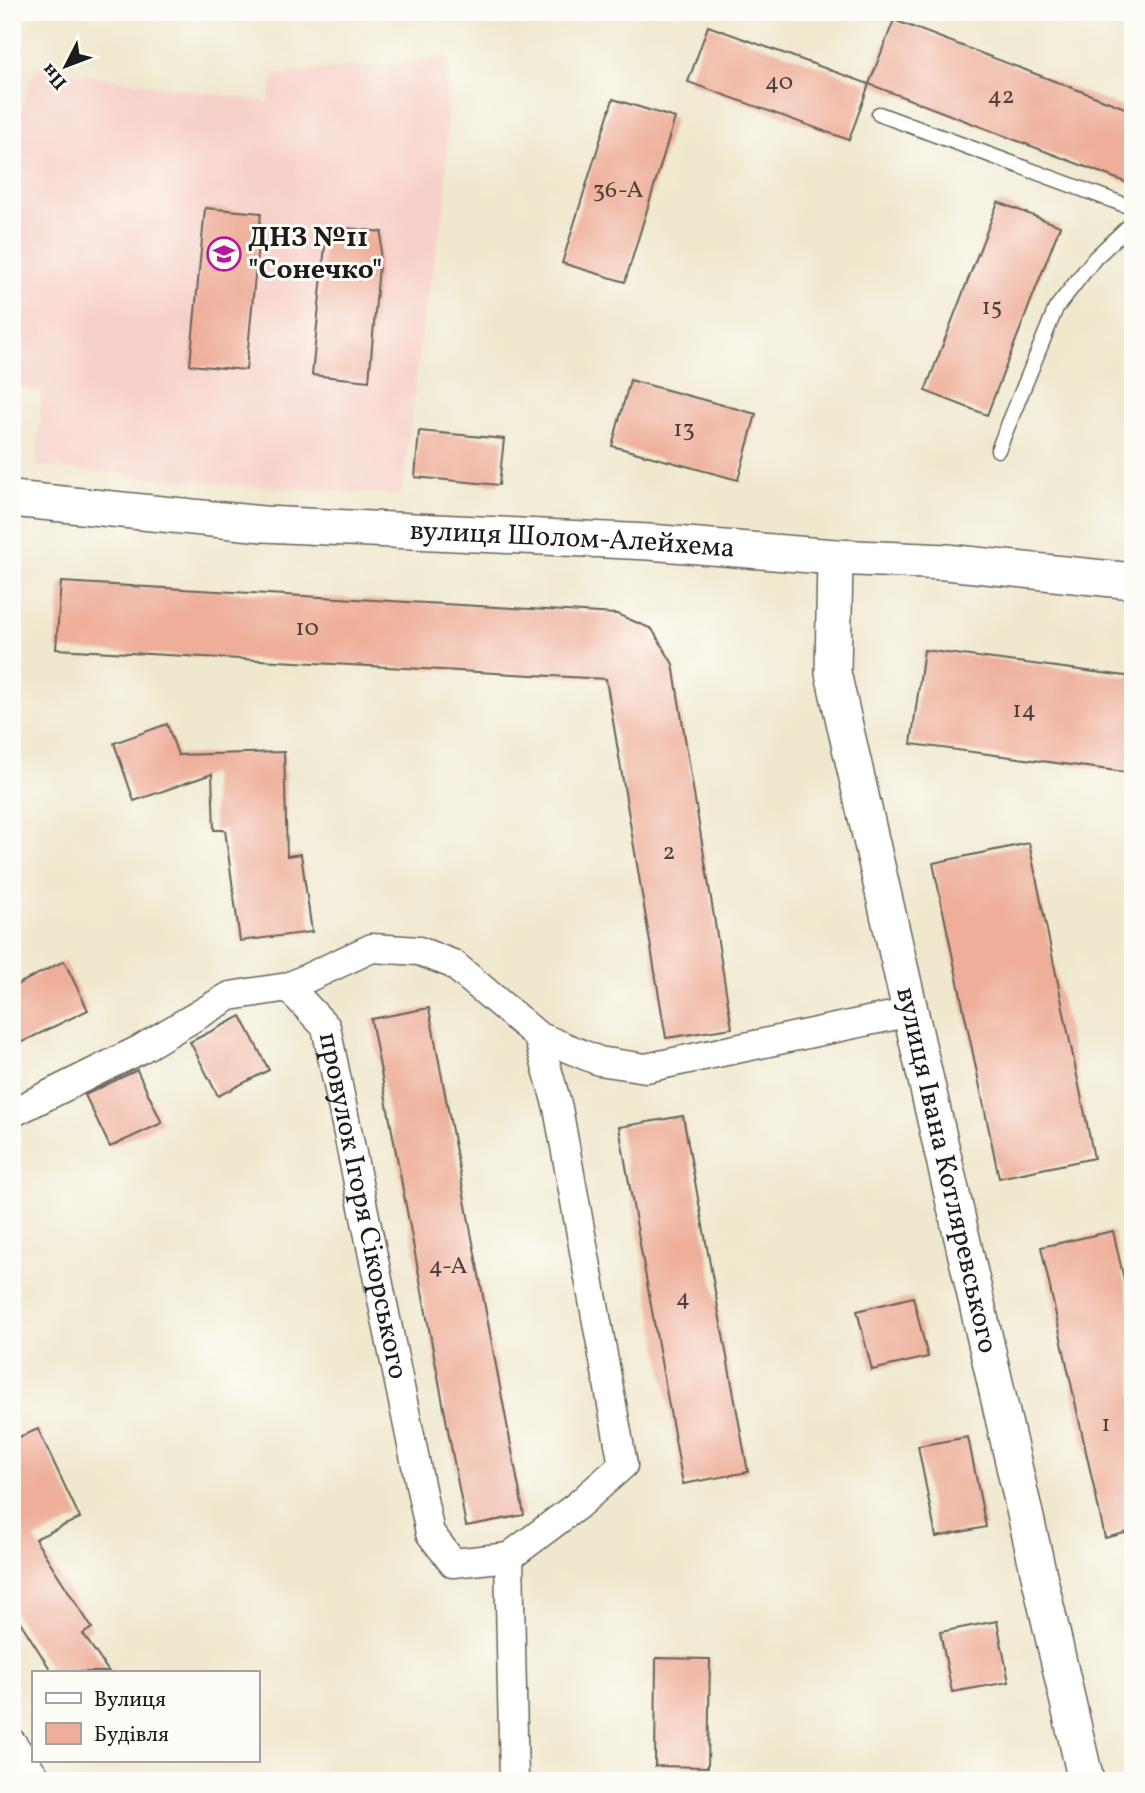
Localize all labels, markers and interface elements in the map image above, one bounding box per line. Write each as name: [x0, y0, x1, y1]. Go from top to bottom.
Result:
north arrow: [32, 32, 102, 102]
text: Пн: [36, 57, 74, 95]
house number: 40: [765, 66, 793, 100]
house number: 42: [987, 80, 1015, 114]
house number: 36-А: [593, 174, 643, 208]
place label: ДНЗ №11 "Сонечко": [248, 219, 382, 290]
school or university icon: ДНЗ №11 "Сонечко": [205, 235, 243, 273]
house number: 15: [982, 291, 1002, 325]
house number: 13: [673, 413, 695, 447]
street label: вулиця Шолом-Алейхема: [409, 511, 736, 568]
house number: 10: [295, 612, 319, 646]
house number: 14: [1012, 694, 1036, 728]
house number: 2: [663, 836, 675, 870]
street label: вулиця Івана Котляревського: [886, 983, 1007, 1357]
street label: провулок Ігоря Сікорського: [308, 1029, 417, 1383]
house number: 4-А: [429, 1250, 468, 1284]
house number: 4: [676, 1282, 690, 1316]
house number: 1: [1101, 1408, 1111, 1442]
legend: [32, 1671, 259, 1762]
text: Вулиця: [94, 1686, 166, 1715]
text: Будівля: [94, 1721, 169, 1750]

